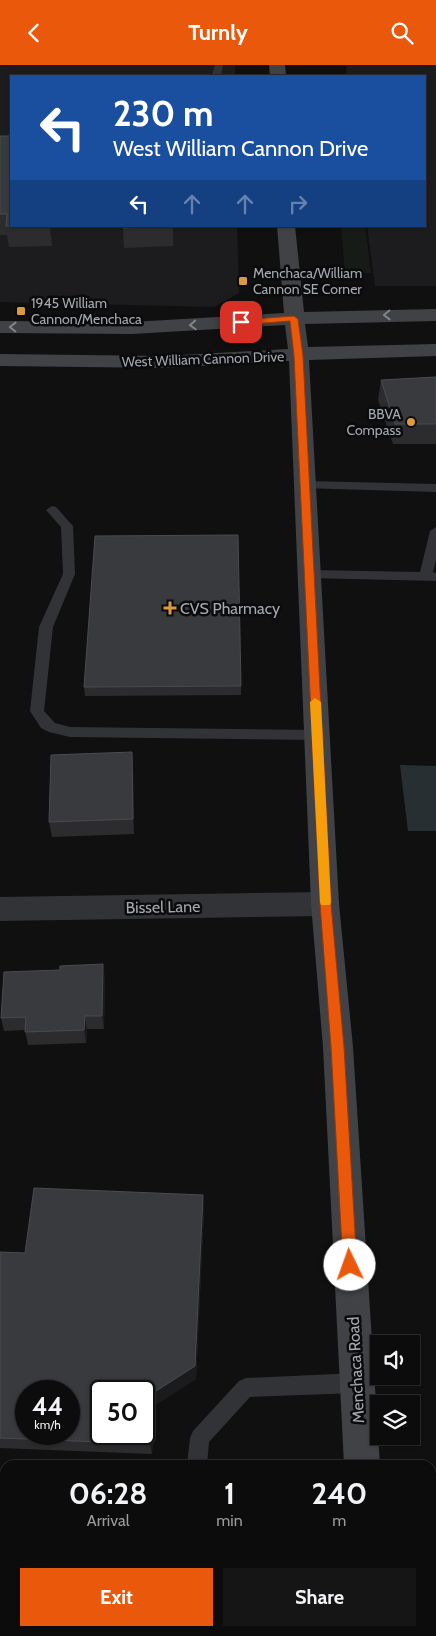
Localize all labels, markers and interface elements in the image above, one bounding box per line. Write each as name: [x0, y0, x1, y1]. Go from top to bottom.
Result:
icon: back: [20, 19, 48, 47]
text: Turnly: [188, 19, 248, 46]
icon: search: [388, 19, 416, 47]
text: 230 m: [113, 92, 213, 135]
icon: left: [30, 95, 95, 160]
text: West William Cannon Drive: [113, 135, 368, 162]
icon: left: [125, 190, 153, 218]
icon: ahead: [178, 190, 206, 218]
icon: ahead: [231, 190, 259, 218]
icon: right: [284, 190, 312, 218]
place label: Menchaca/William Cannon SE Corner: [253, 264, 362, 298]
marker: Menchaca/William Cannon SE Corner: [237, 275, 249, 287]
place label: 1945 William Cannon/Menchaca: [31, 294, 142, 328]
pin: [220, 301, 262, 343]
marker: 1945 William Cannon/Menchaca: [15, 305, 27, 317]
icon: arrive: [227, 308, 255, 336]
one-way arrow: [383, 310, 391, 320]
one-way arrow: [189, 320, 197, 331]
one-way arrow: [9, 322, 16, 332]
street label: West William Cannon Drive: [121, 347, 285, 371]
place label: BBVA Compass: [346, 405, 401, 439]
marker: BBVA Compass: [405, 416, 417, 428]
place label: CVS Pharmacy: [180, 599, 280, 618]
marker: CVS Pharmacy: [164, 602, 176, 614]
street label: Bissel Lane: [126, 897, 200, 917]
position arrow: [323, 1238, 375, 1290]
street label: Menchaca Road: [344, 1316, 368, 1424]
map controls: [370, 1335, 420, 1445]
button: sound: [370, 1335, 420, 1385]
speed limit sign: 50: [90, 1380, 155, 1445]
text: 44: [32, 1391, 63, 1421]
button: layers: [370, 1395, 420, 1445]
text: km/h: [34, 1417, 61, 1432]
text: 06:28: [69, 1475, 148, 1512]
text: 1: [224, 1475, 235, 1512]
text: 240: [311, 1475, 367, 1512]
text: Arrival: [87, 1511, 129, 1530]
text: min: [216, 1511, 243, 1530]
text: m: [332, 1511, 346, 1530]
button: Exit: [20, 1568, 213, 1626]
button: Share: [223, 1568, 416, 1626]

